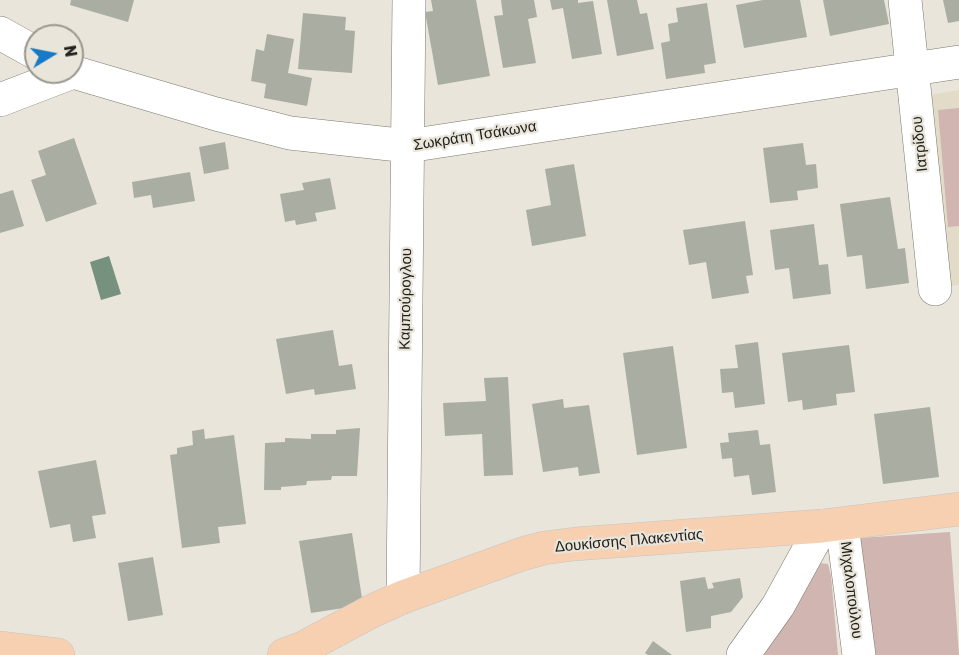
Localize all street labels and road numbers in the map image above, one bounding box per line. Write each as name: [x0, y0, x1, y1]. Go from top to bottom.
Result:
street label: Ιατρίδου: [908, 115, 932, 173]
street label: Σωκράτη Τσάκωνα: [412, 117, 538, 155]
street label: Καμπούρογλου: [396, 248, 416, 350]
street label: Δουκίσσης Πλακεντίας: [554, 526, 704, 556]
street label: Μιχαλοπούλου: [836, 540, 866, 640]

